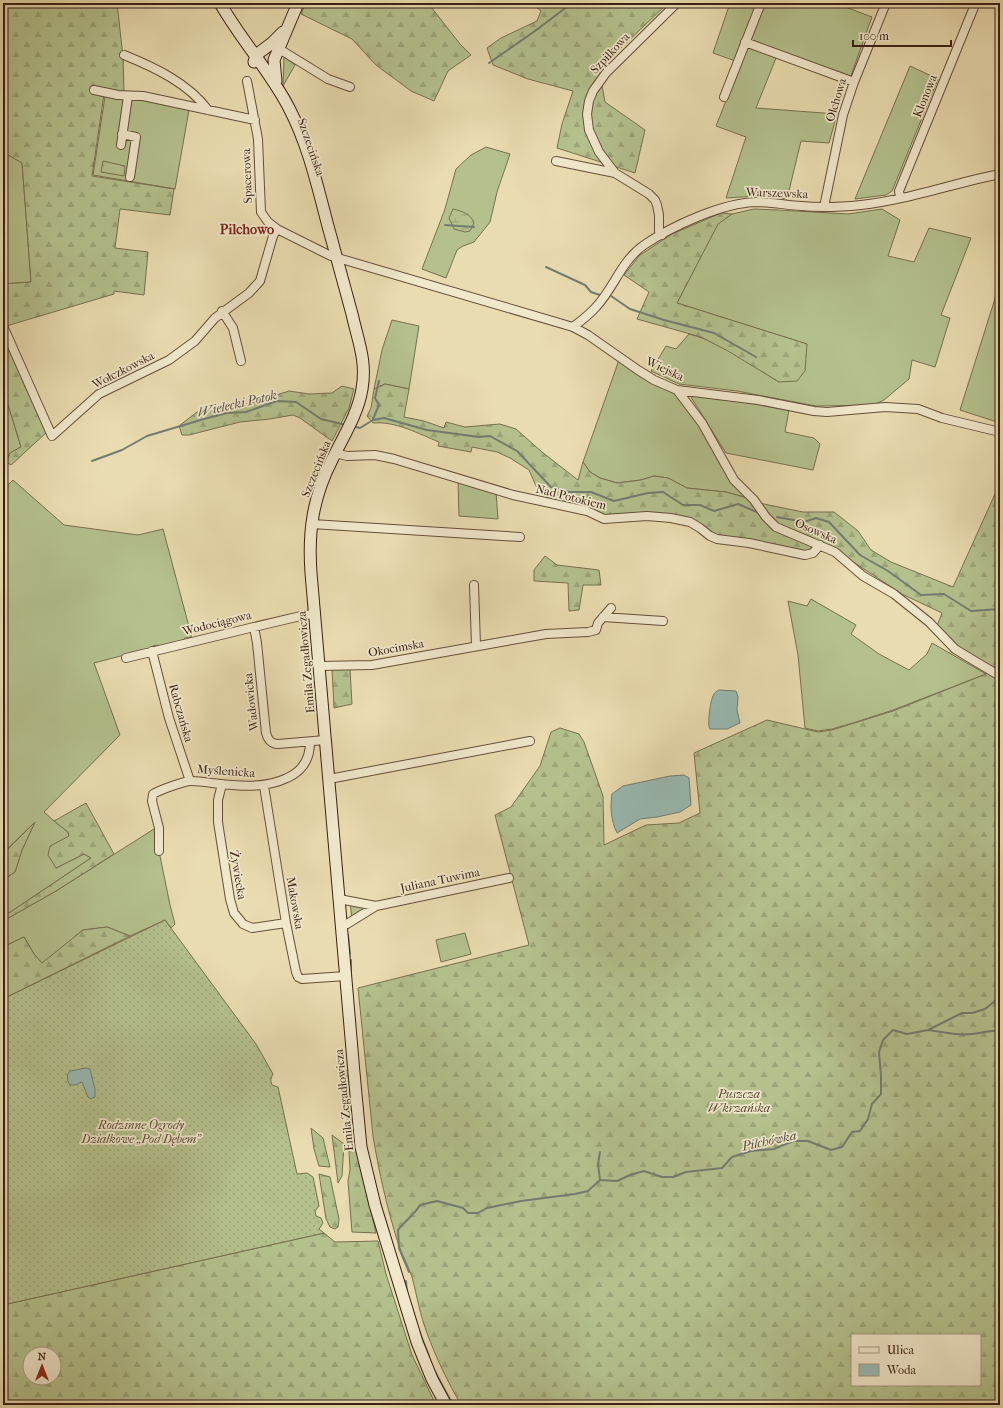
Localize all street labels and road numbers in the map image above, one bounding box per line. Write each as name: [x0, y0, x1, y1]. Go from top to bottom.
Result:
street label: Szpilkowa: [587, 29, 633, 76]
street label: Klonowa: [910, 72, 940, 120]
street label: Olchowa: [823, 76, 849, 123]
street label: Szczecińska: [295, 116, 328, 178]
street label: Spacerowa: [239, 148, 255, 204]
street label: Warszewska: [745, 185, 809, 201]
street label: Wołczkowska: [89, 348, 157, 392]
street label: Wiejska: [643, 354, 687, 384]
street label: Szczecińska: [298, 438, 334, 499]
street label: Nad Potokiem: [534, 481, 608, 513]
street label: Osowska: [793, 515, 840, 547]
street label: Wodociągowa: [180, 608, 253, 639]
street label: Emila Zegadłowicza: [295, 610, 317, 714]
street label: Okocimska: [367, 636, 425, 660]
street label: Wadowicka: [241, 672, 261, 733]
street label: Rabczańska: [166, 682, 196, 744]
street label: Myślenicka: [197, 762, 256, 780]
street label: Żywiecka: [227, 849, 250, 901]
street label: Juliana Tuwima: [398, 865, 482, 895]
street label: Makowska: [283, 875, 307, 931]
street label: Emila Zegadłowicza: [332, 1048, 356, 1152]

